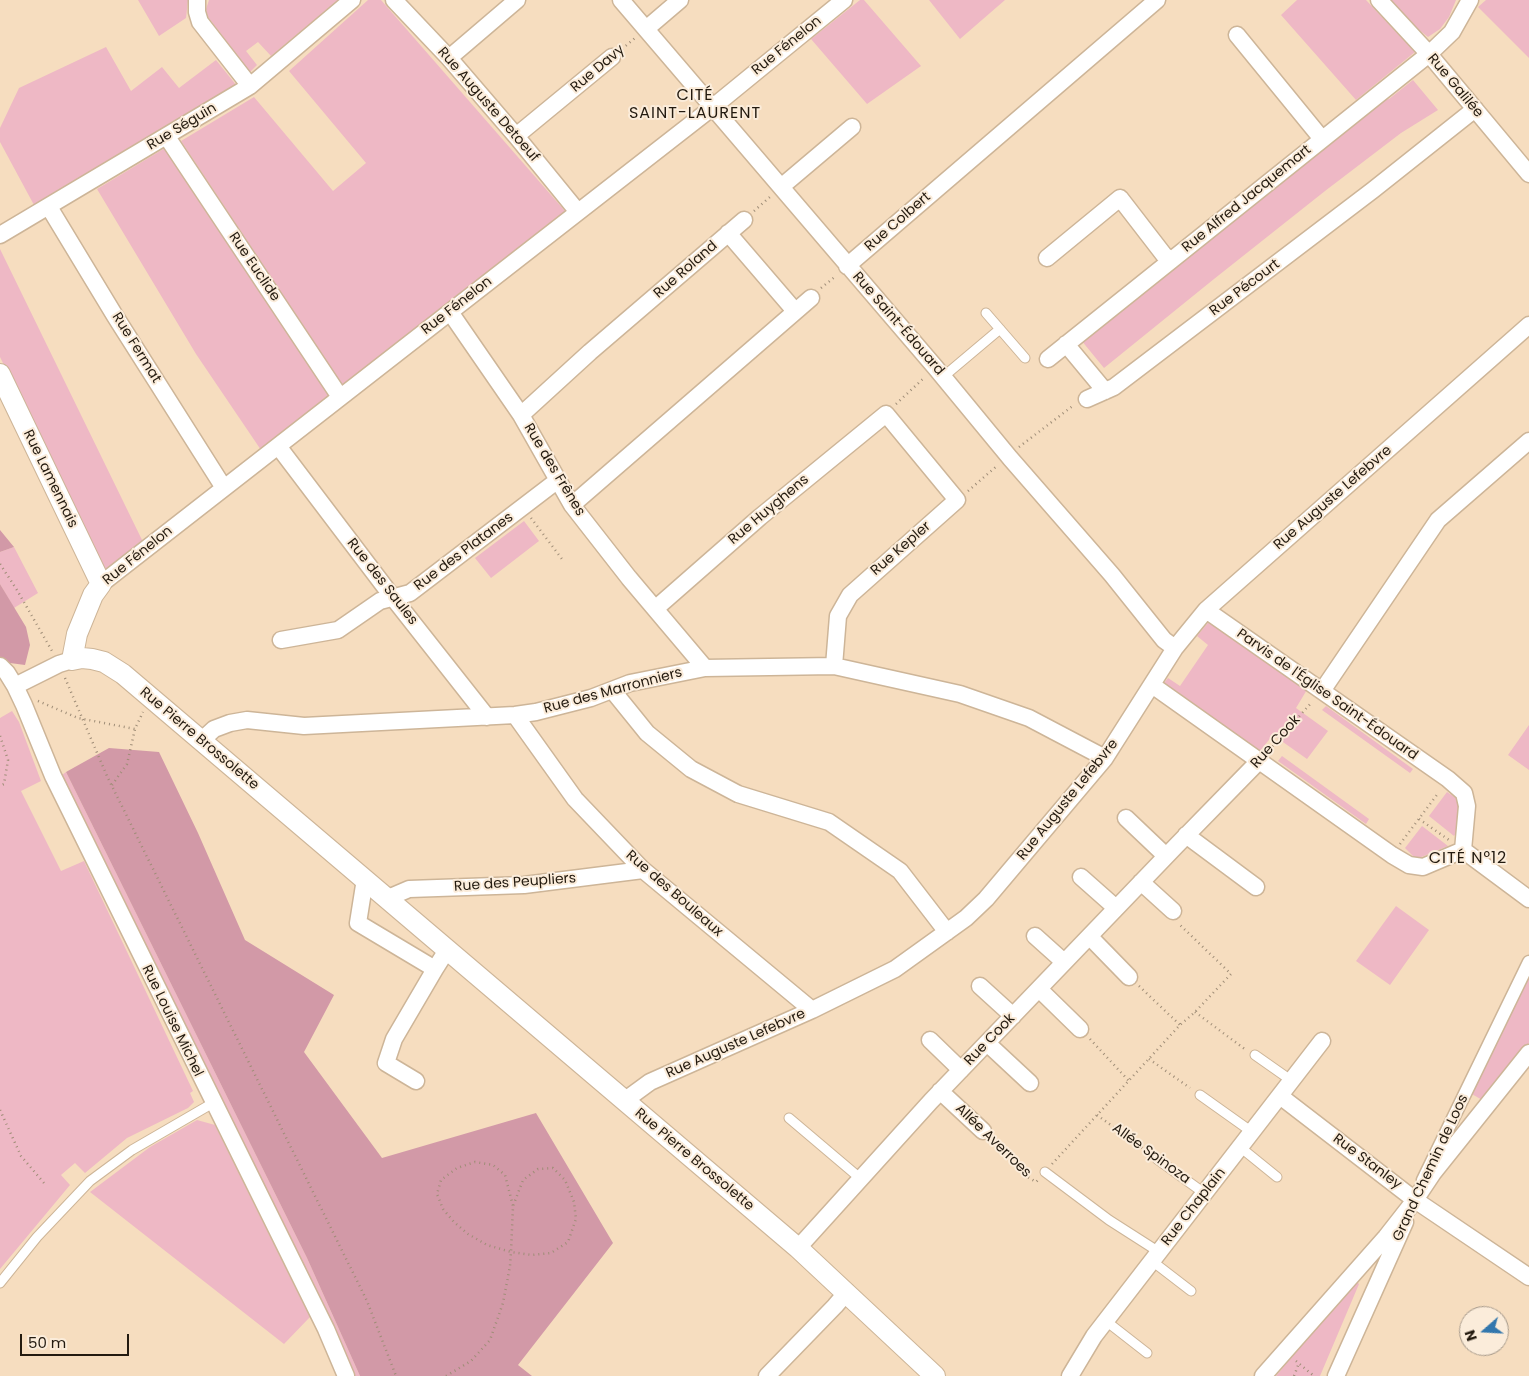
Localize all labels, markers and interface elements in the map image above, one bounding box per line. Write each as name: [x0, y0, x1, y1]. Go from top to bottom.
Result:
street label: Rue Fénelon: [749, 13, 825, 79]
street label: Rue Davy: [568, 42, 628, 96]
street label: Rue Auguste Detoeuf: [434, 44, 542, 166]
street label: Rue Galilée: [1424, 51, 1486, 121]
district label: CITÉ SAINT-LAURENT: [627, 86, 763, 124]
street label: Rue Séguin: [144, 100, 220, 154]
street label: Rue Alfred Jacquemart: [1179, 142, 1315, 256]
street label: Rue Colbert: [862, 189, 934, 255]
street label: Rue Euclide: [225, 229, 283, 305]
street label: Rue Roland: [651, 238, 721, 302]
street label: Rue Pécourt: [1207, 256, 1283, 320]
street label: Rue Saint-Édouard: [849, 269, 947, 379]
street label: Rue Fénelon: [418, 273, 496, 339]
street label: Rue Fermat: [108, 310, 164, 386]
street label: Rue des Frênes: [520, 421, 588, 519]
street label: Rue Lamennais: [19, 427, 81, 531]
street label: Rue Auguste Lefebvre: [1271, 442, 1395, 554]
street label: Rue Huyghens: [725, 471, 813, 549]
street label: Rue des Platanes: [411, 509, 517, 595]
street label: Rue Kepler: [868, 518, 934, 580]
street label: Rue Fénelon: [100, 523, 176, 589]
street label: Rue des Saules: [343, 535, 421, 629]
street label: Parvis de l'Église Saint-Édouard: [1233, 626, 1421, 764]
street label: Rue des Marronniers: [542, 664, 684, 718]
street label: Rue Pierre Brossolette: [136, 684, 262, 794]
street label: Rue Cook: [1248, 712, 1304, 772]
street label: Rue Auguste Lefebvre: [1014, 736, 1122, 864]
street label: Rue des Bouleaux: [622, 847, 726, 941]
district label: CITÉ N°12: [1428, 849, 1508, 869]
street label: Rue des Peupliers: [453, 870, 577, 896]
street label: Rue Louise Michel: [138, 962, 206, 1080]
street label: Rue Auguste Lefebvre: [664, 1006, 808, 1082]
street label: Rue Cook: [961, 1010, 1019, 1070]
street label: Grand Chemin de Loos: [1390, 1092, 1472, 1244]
street label: Allée Averroes: [952, 1101, 1034, 1181]
street label: Rue Pierre Brossolette: [631, 1105, 757, 1215]
street label: Allée Spinoza: [1109, 1120, 1193, 1188]
street label: Rue Stanley: [1329, 1131, 1405, 1193]
street label: Rue Chaplain: [1158, 1165, 1230, 1249]
north arrow: [1459, 1306, 1509, 1356]
scale bar: [22, 1324, 131, 1356]
text: N: [1460, 1327, 1482, 1344]
text: 50 m: [28, 1332, 66, 1353]

